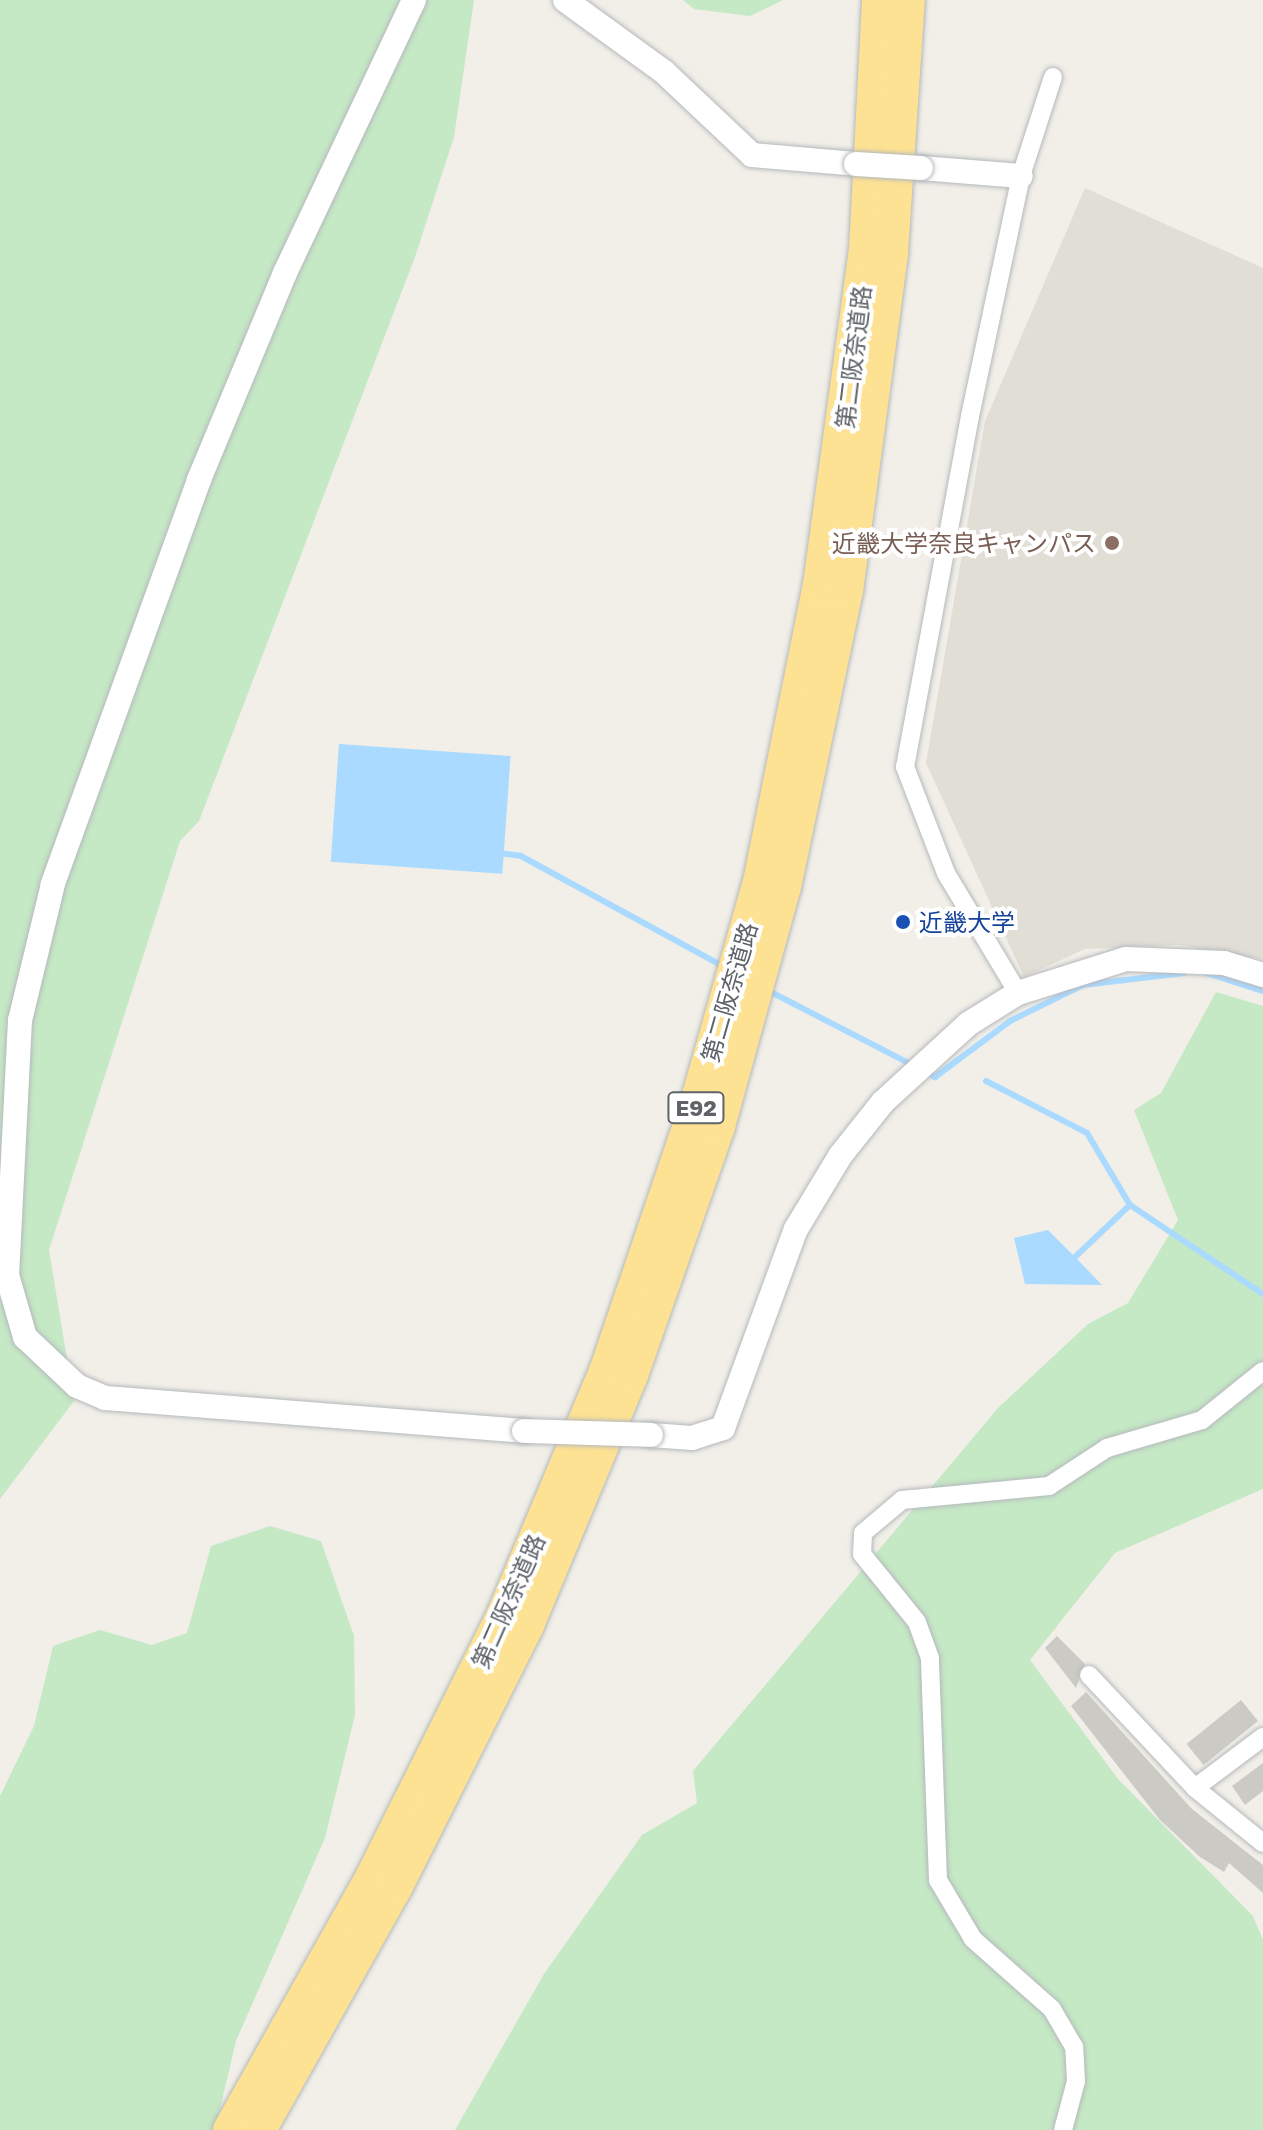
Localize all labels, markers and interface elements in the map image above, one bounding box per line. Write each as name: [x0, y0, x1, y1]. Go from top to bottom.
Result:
street label: 第二阪奈道路: [830, 284, 876, 430]
place label: 近畿大学奈良キャンパス: [832, 529, 1096, 557]
marker: 近畿大学奈良キャンパス: [1103, 534, 1121, 552]
place label: 近畿大学: [919, 908, 1015, 936]
marker: 近畿大学: [894, 913, 912, 931]
street label: 第二阪奈道路: [695, 919, 763, 1065]
road number: E92: [666, 1090, 726, 1126]
street label: 第二阪奈道路: [466, 1529, 550, 1673]

